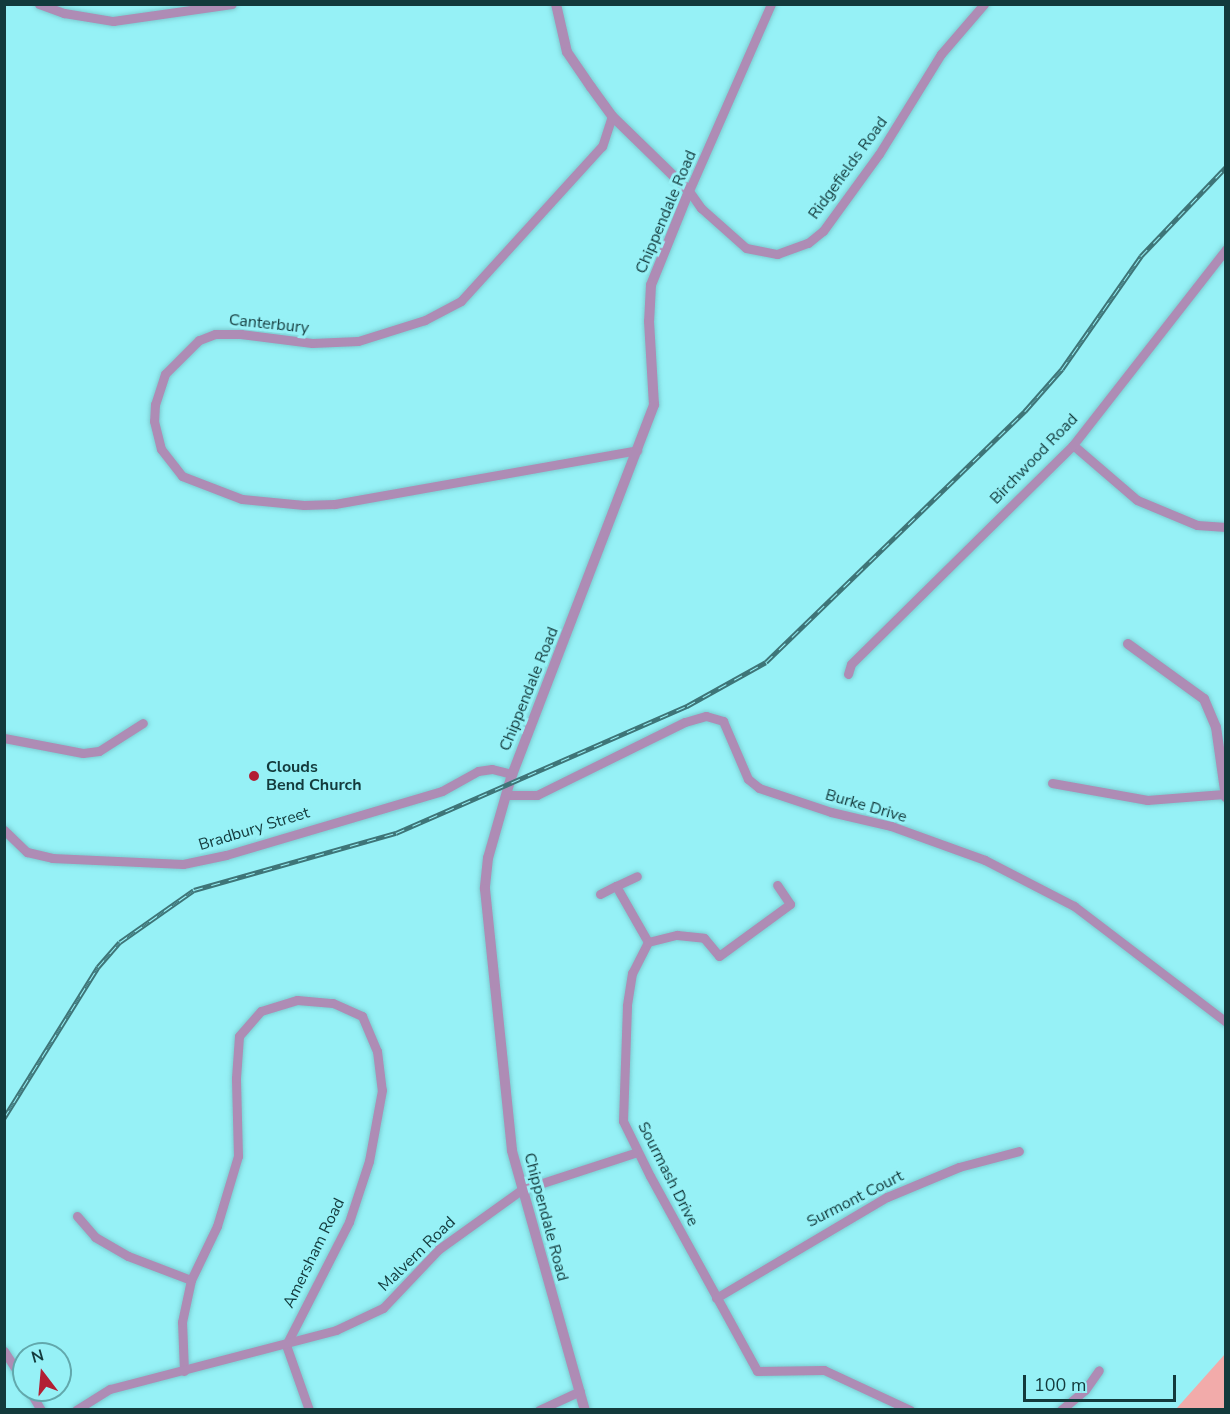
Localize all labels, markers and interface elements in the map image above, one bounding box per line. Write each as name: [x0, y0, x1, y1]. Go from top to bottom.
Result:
street label: Ridgefields Road: [804, 113, 892, 223]
street label: Chippendale Road: [631, 147, 701, 277]
street label: Canterbury: [228, 310, 310, 338]
street label: Birchwood Road: [986, 410, 1082, 508]
street label: Chippendale Road: [495, 624, 563, 754]
place label: Clouds Bend Church: [266, 757, 362, 795]
marker: Clouds Bend Church: [247, 769, 261, 783]
street label: Burke Drive: [823, 785, 909, 827]
street label: Bradbury Street: [196, 803, 312, 855]
street label: Sourmash Drive: [633, 1119, 703, 1229]
street label: Chippendale Road: [520, 1151, 572, 1283]
street label: Surmont Court: [804, 1166, 906, 1232]
street label: Amersham Road: [279, 1195, 349, 1311]
street label: Malvern Road: [375, 1213, 459, 1295]
north arrow: [12, 1342, 72, 1402]
text: N: [29, 1344, 46, 1369]
scale bar: [1026, 1363, 1179, 1401]
text: 100 m: [1034, 1373, 1086, 1397]

